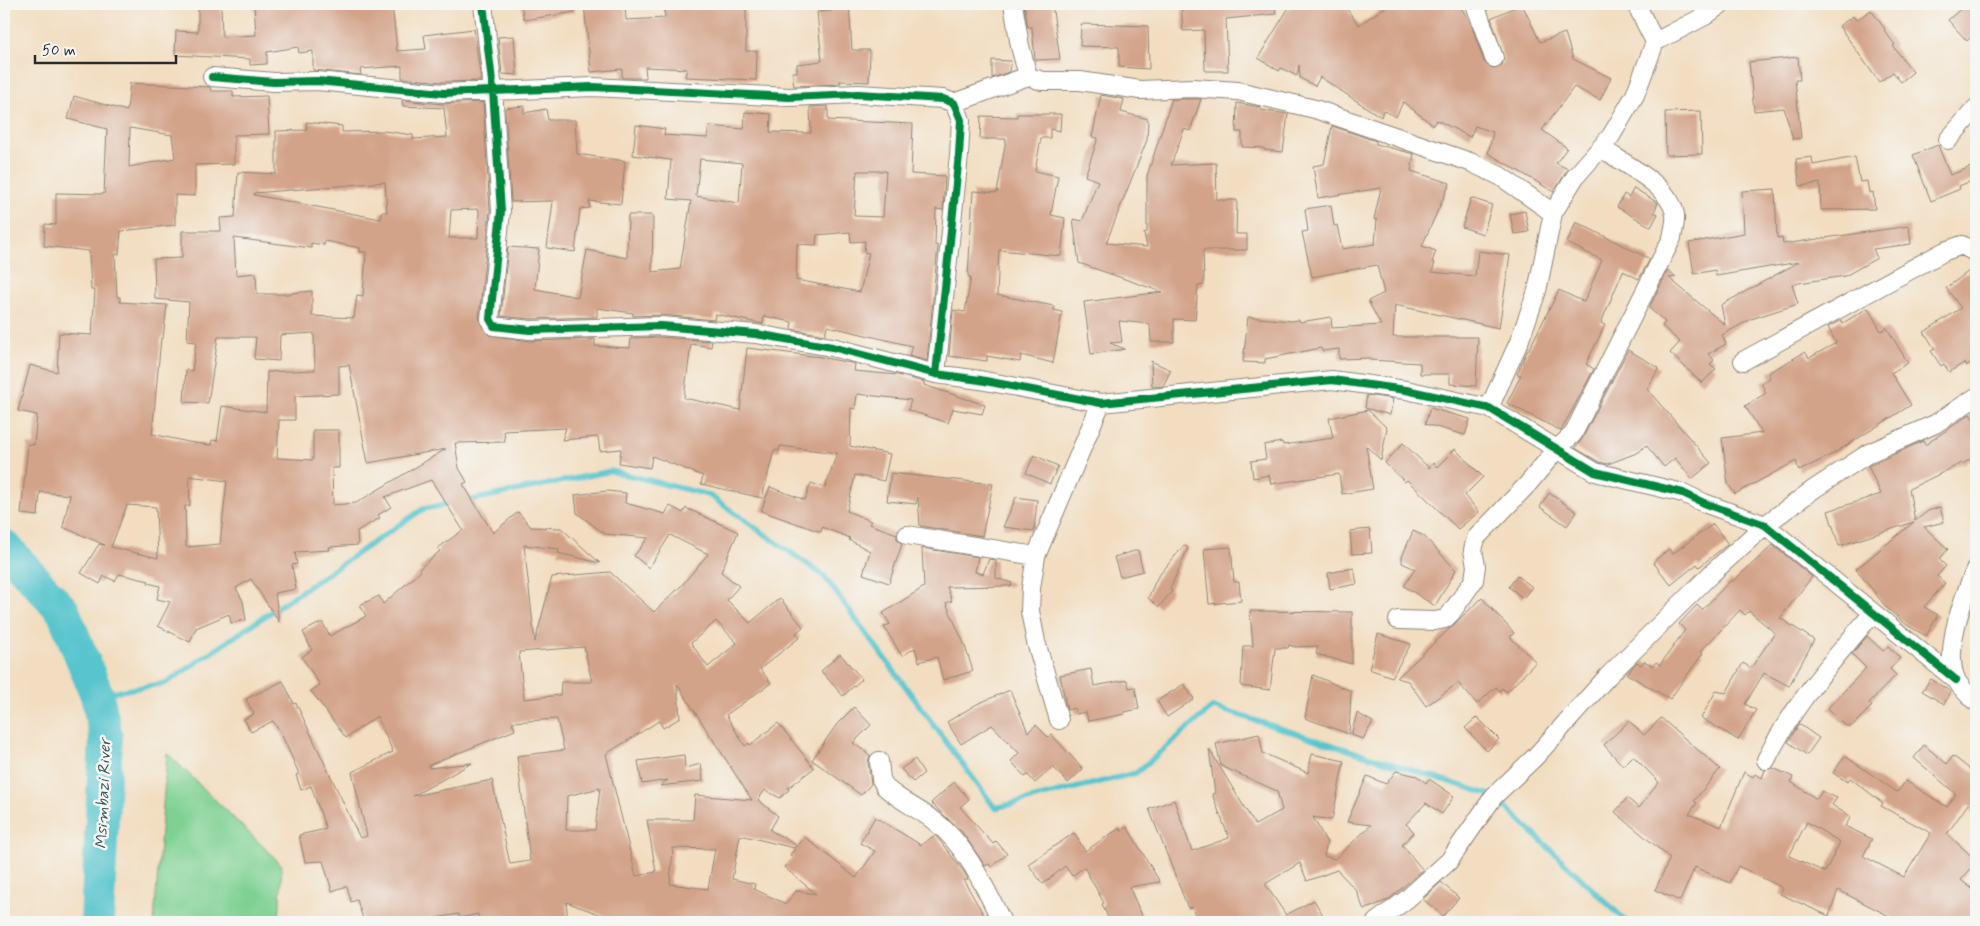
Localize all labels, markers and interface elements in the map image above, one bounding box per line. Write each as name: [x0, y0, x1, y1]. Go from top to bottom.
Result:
scale bar: [35, 32, 176, 64]
text: 50 m: [42, 41, 76, 61]
water label: Msimbazi River: [91, 736, 116, 850]

